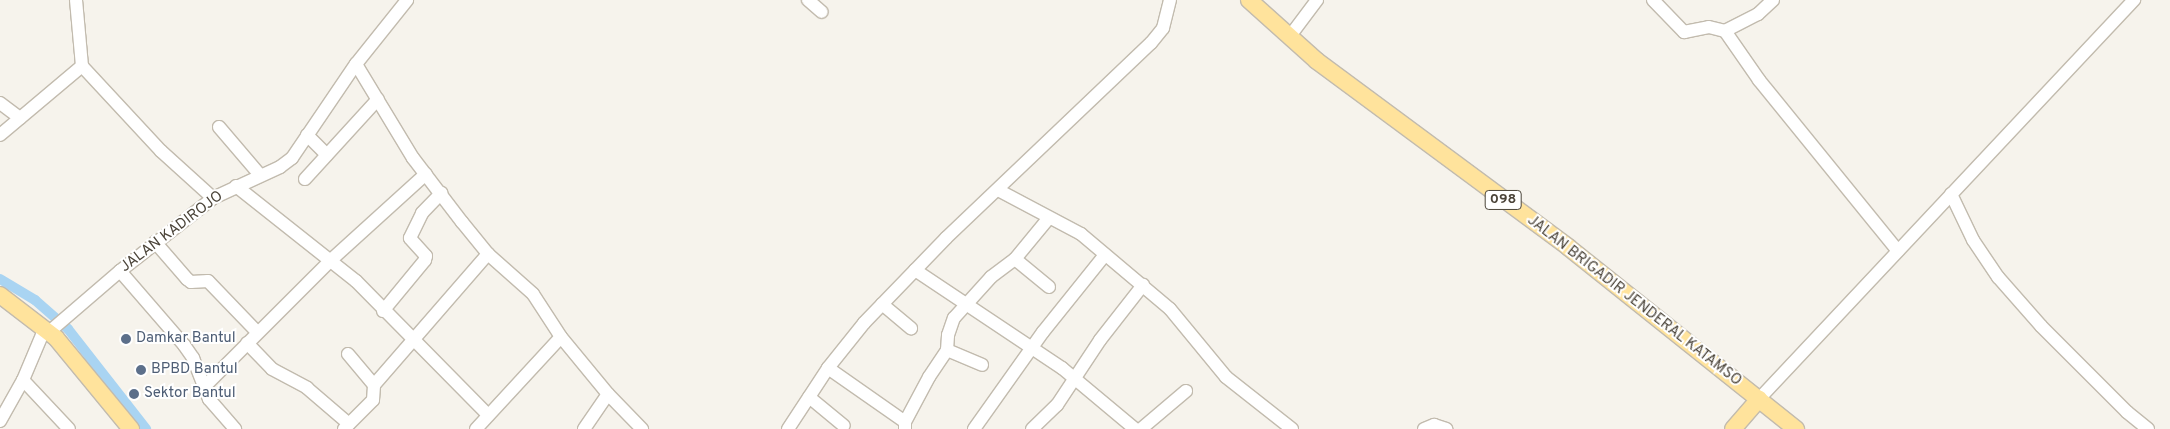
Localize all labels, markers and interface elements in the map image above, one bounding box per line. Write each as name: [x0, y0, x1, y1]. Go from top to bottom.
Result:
street label: JALAN KADIROJO: [117, 188, 227, 276]
road number: 098: [1484, 188, 1522, 212]
street label: JALAN BRIGADIR JENDERAL KATAMSO: [1523, 212, 1745, 390]
place label: Damkar Bantul: [136, 330, 236, 348]
marker: Damkar Bantul: [120, 333, 132, 345]
place label: BPBD Bantul: [151, 361, 238, 379]
marker: BPBD Bantul: [135, 364, 147, 376]
place label: Sektor Bantul: [144, 385, 236, 403]
marker: Sektor Bantul: [128, 388, 140, 400]

